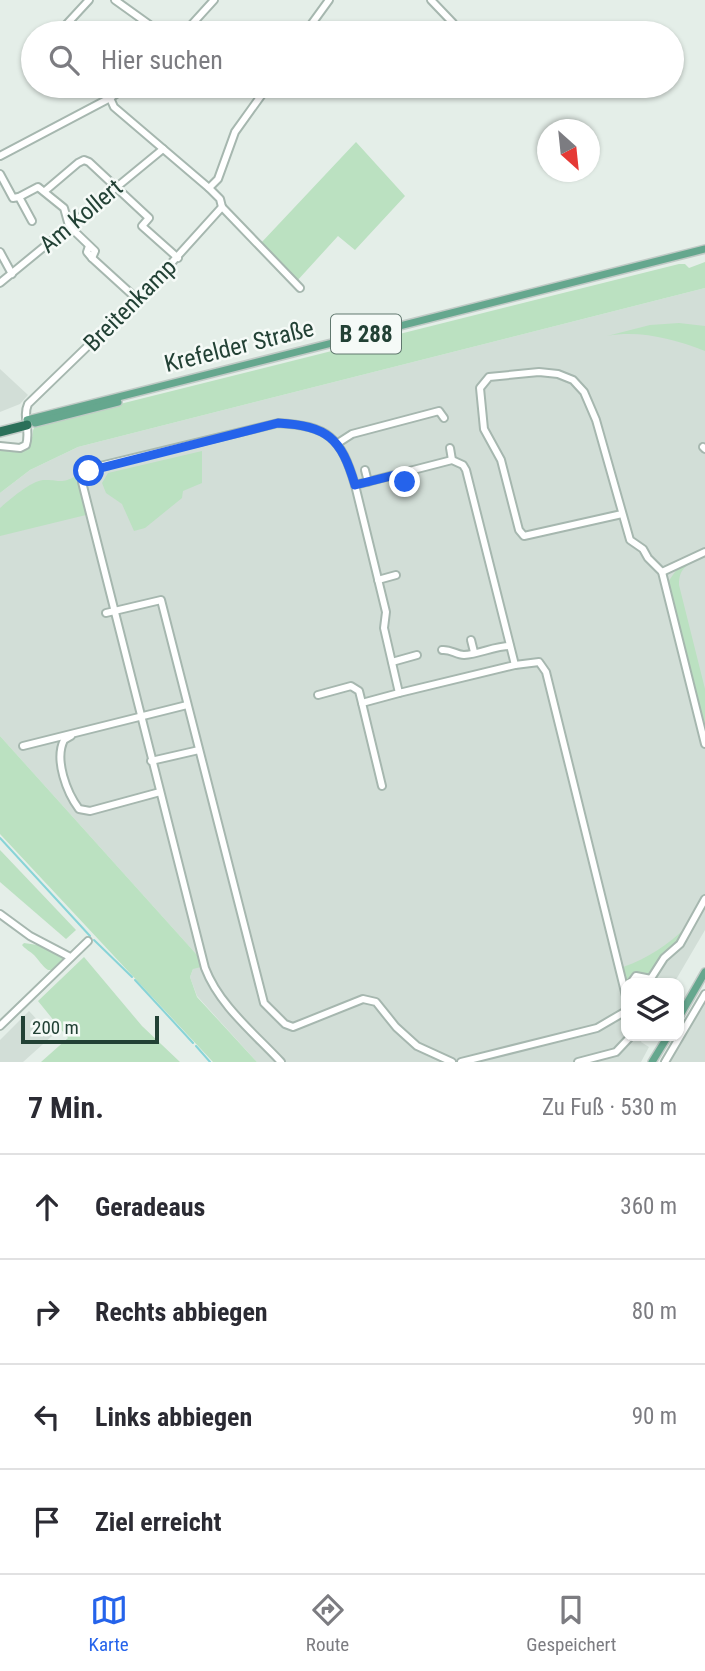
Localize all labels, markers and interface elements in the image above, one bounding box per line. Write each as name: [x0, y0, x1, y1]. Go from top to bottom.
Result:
search box: [21, 21, 684, 98]
icon: search: [45, 41, 83, 79]
text: Hier suchen: [101, 45, 223, 75]
north arrow: [537, 119, 600, 182]
street label: Am Kollert: [34, 173, 128, 259]
street label: Breitenkamp: [78, 253, 182, 357]
street label: Krefelder Straße: [161, 314, 317, 378]
road number: B 288: [331, 314, 401, 354]
route start: [73, 455, 104, 486]
route end: [389, 466, 420, 497]
map controls: [621, 978, 684, 1041]
button: layers: [621, 978, 684, 1041]
scale bar: [21, 1013, 159, 1045]
text: 200 m: [32, 1016, 79, 1039]
text: 7 Min.: [28, 1090, 104, 1125]
text: Zu Fuß · 530 m: [542, 1094, 677, 1121]
icon: ahead: [28, 1188, 66, 1226]
text: Geradeaus: [95, 1192, 205, 1222]
text: 360 m: [620, 1193, 677, 1220]
icon: right: [28, 1293, 66, 1331]
text: Rechts abbiegen: [95, 1297, 268, 1327]
text: 80 m: [632, 1298, 677, 1325]
icon: left: [28, 1398, 66, 1436]
text: Links abbiegen: [95, 1402, 252, 1432]
text: 90 m: [632, 1403, 677, 1430]
icon: arrive: [28, 1503, 66, 1541]
text: Ziel erreicht: [95, 1507, 221, 1537]
tab: Karte: [89, 1591, 129, 1656]
tab: Route: [306, 1591, 349, 1656]
tab: Gespeichert: [526, 1591, 616, 1656]

